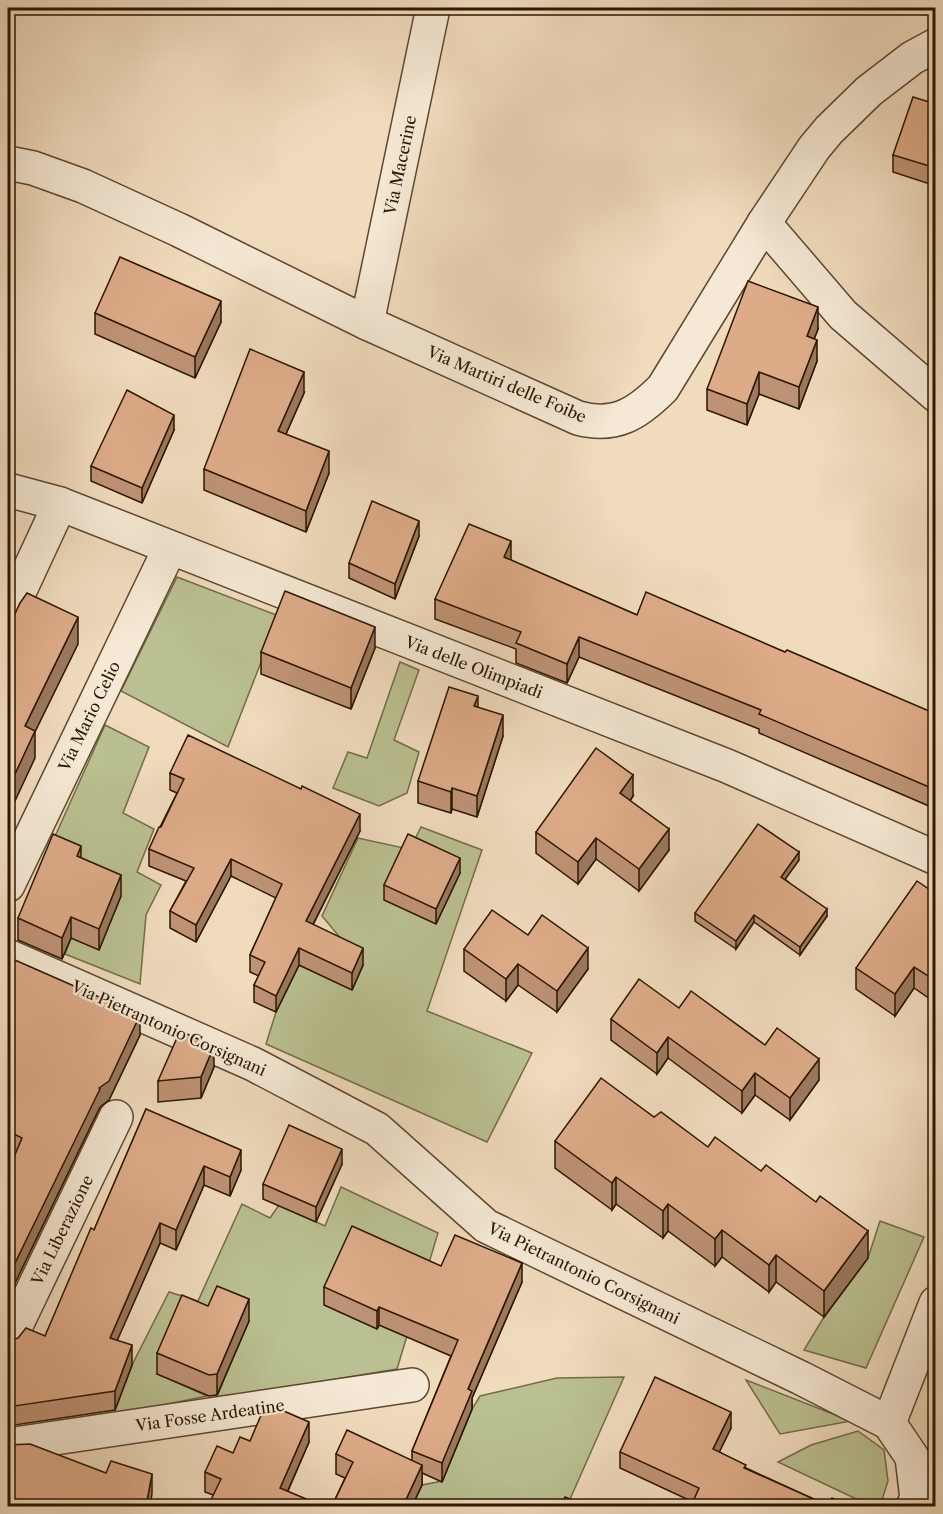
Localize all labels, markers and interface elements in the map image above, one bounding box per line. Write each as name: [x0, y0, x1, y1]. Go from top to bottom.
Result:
street label: Via Macerine: [379, 113, 420, 218]
street label: Via Martiri delle Foibe: [423, 341, 590, 427]
street label: Via delle Olimpiadi: [401, 631, 546, 703]
street label: Via Mario Celio: [53, 658, 124, 775]
street label: Via Pietrantonio Corsignani: [68, 976, 270, 1080]
street label: Via Liberazione: [26, 1172, 97, 1289]
street label: Via Pietrantonio Corsignani: [484, 1217, 683, 1328]
street label: Via Fosse Ardeatine: [133, 1395, 286, 1435]

